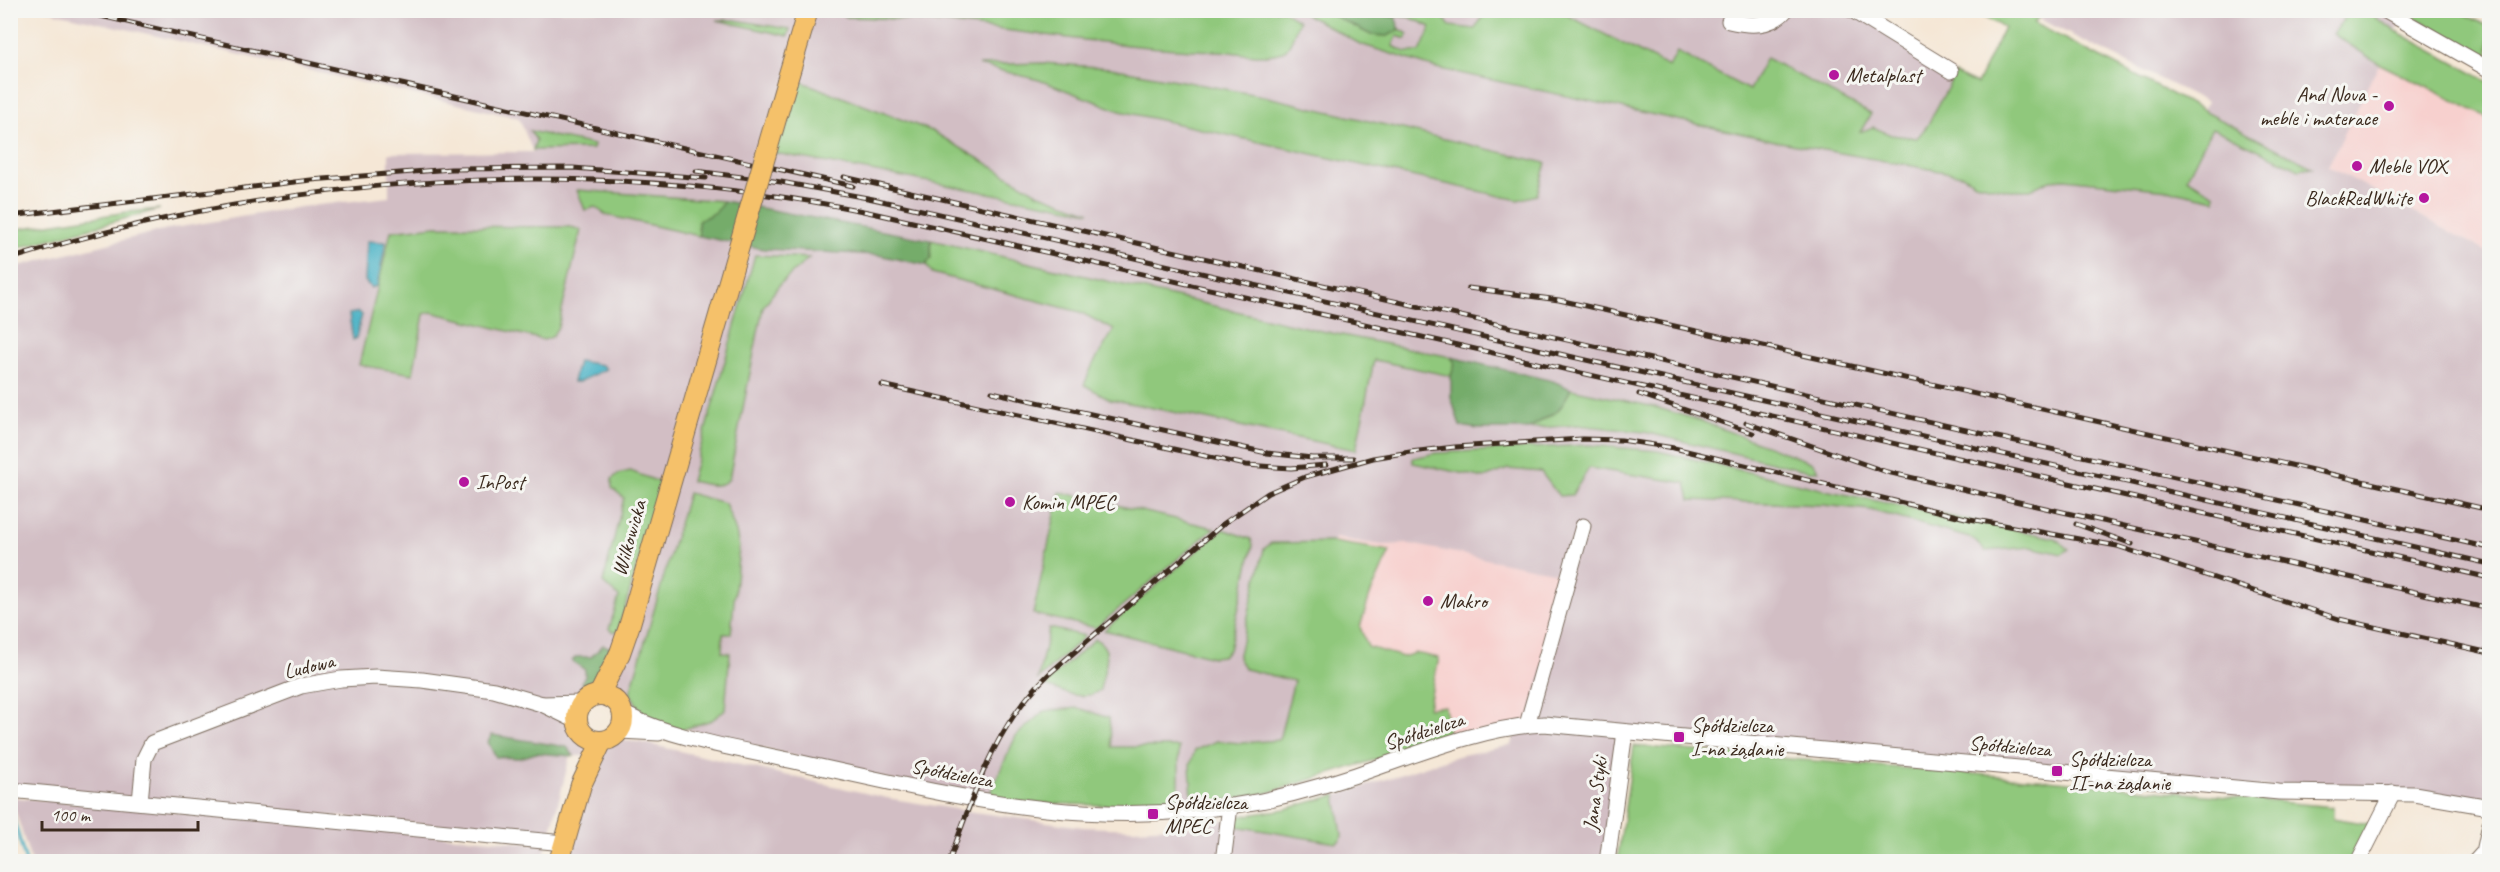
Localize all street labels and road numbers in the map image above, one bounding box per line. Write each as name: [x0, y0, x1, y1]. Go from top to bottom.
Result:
street label: Wilkowicka: [606, 495, 653, 579]
street label: Ludowa: [281, 647, 339, 684]
street label: Spółdzielcza: [1381, 705, 1469, 756]
street label: Spółdzielcza: [1968, 729, 2054, 763]
street label: Spółdzielcza: [909, 752, 997, 794]
street label: Jana Styki: [1577, 752, 1613, 834]

